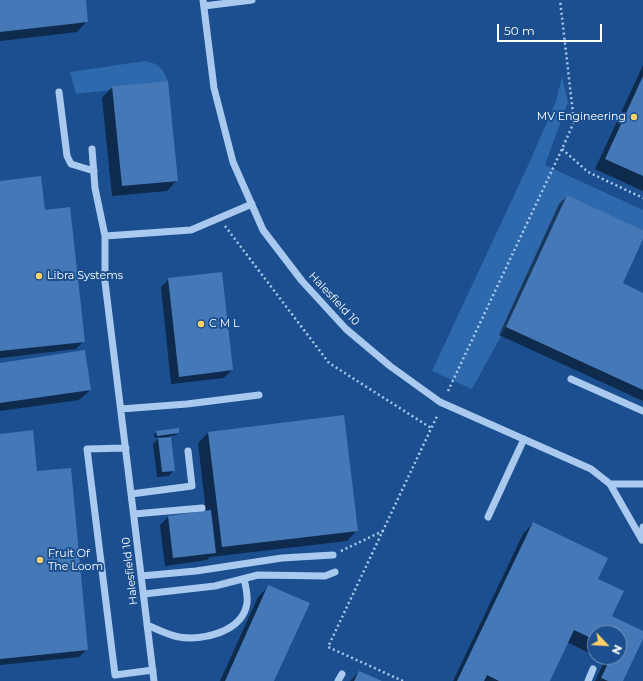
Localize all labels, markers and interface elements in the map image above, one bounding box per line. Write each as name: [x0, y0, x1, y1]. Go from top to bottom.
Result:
scale bar: [499, 16, 604, 42]
text: 50 m: [504, 23, 535, 38]
place label: MV Engineering: [537, 110, 626, 124]
marker: MV Engineering: [629, 112, 639, 122]
place label: Libra Systems: [47, 269, 123, 283]
street label: Halesfield 10: [306, 270, 362, 328]
marker: Libra Systems: [34, 271, 44, 281]
place label: C M L: [209, 317, 240, 331]
marker: C M L: [196, 319, 206, 329]
street label: Halesfield 10: [119, 536, 141, 606]
place label: Fruit Of The Loom: [48, 547, 103, 573]
marker: Fruit Of The Loom: [35, 555, 45, 565]
north arrow: [587, 625, 627, 665]
text: N: [609, 643, 625, 657]

